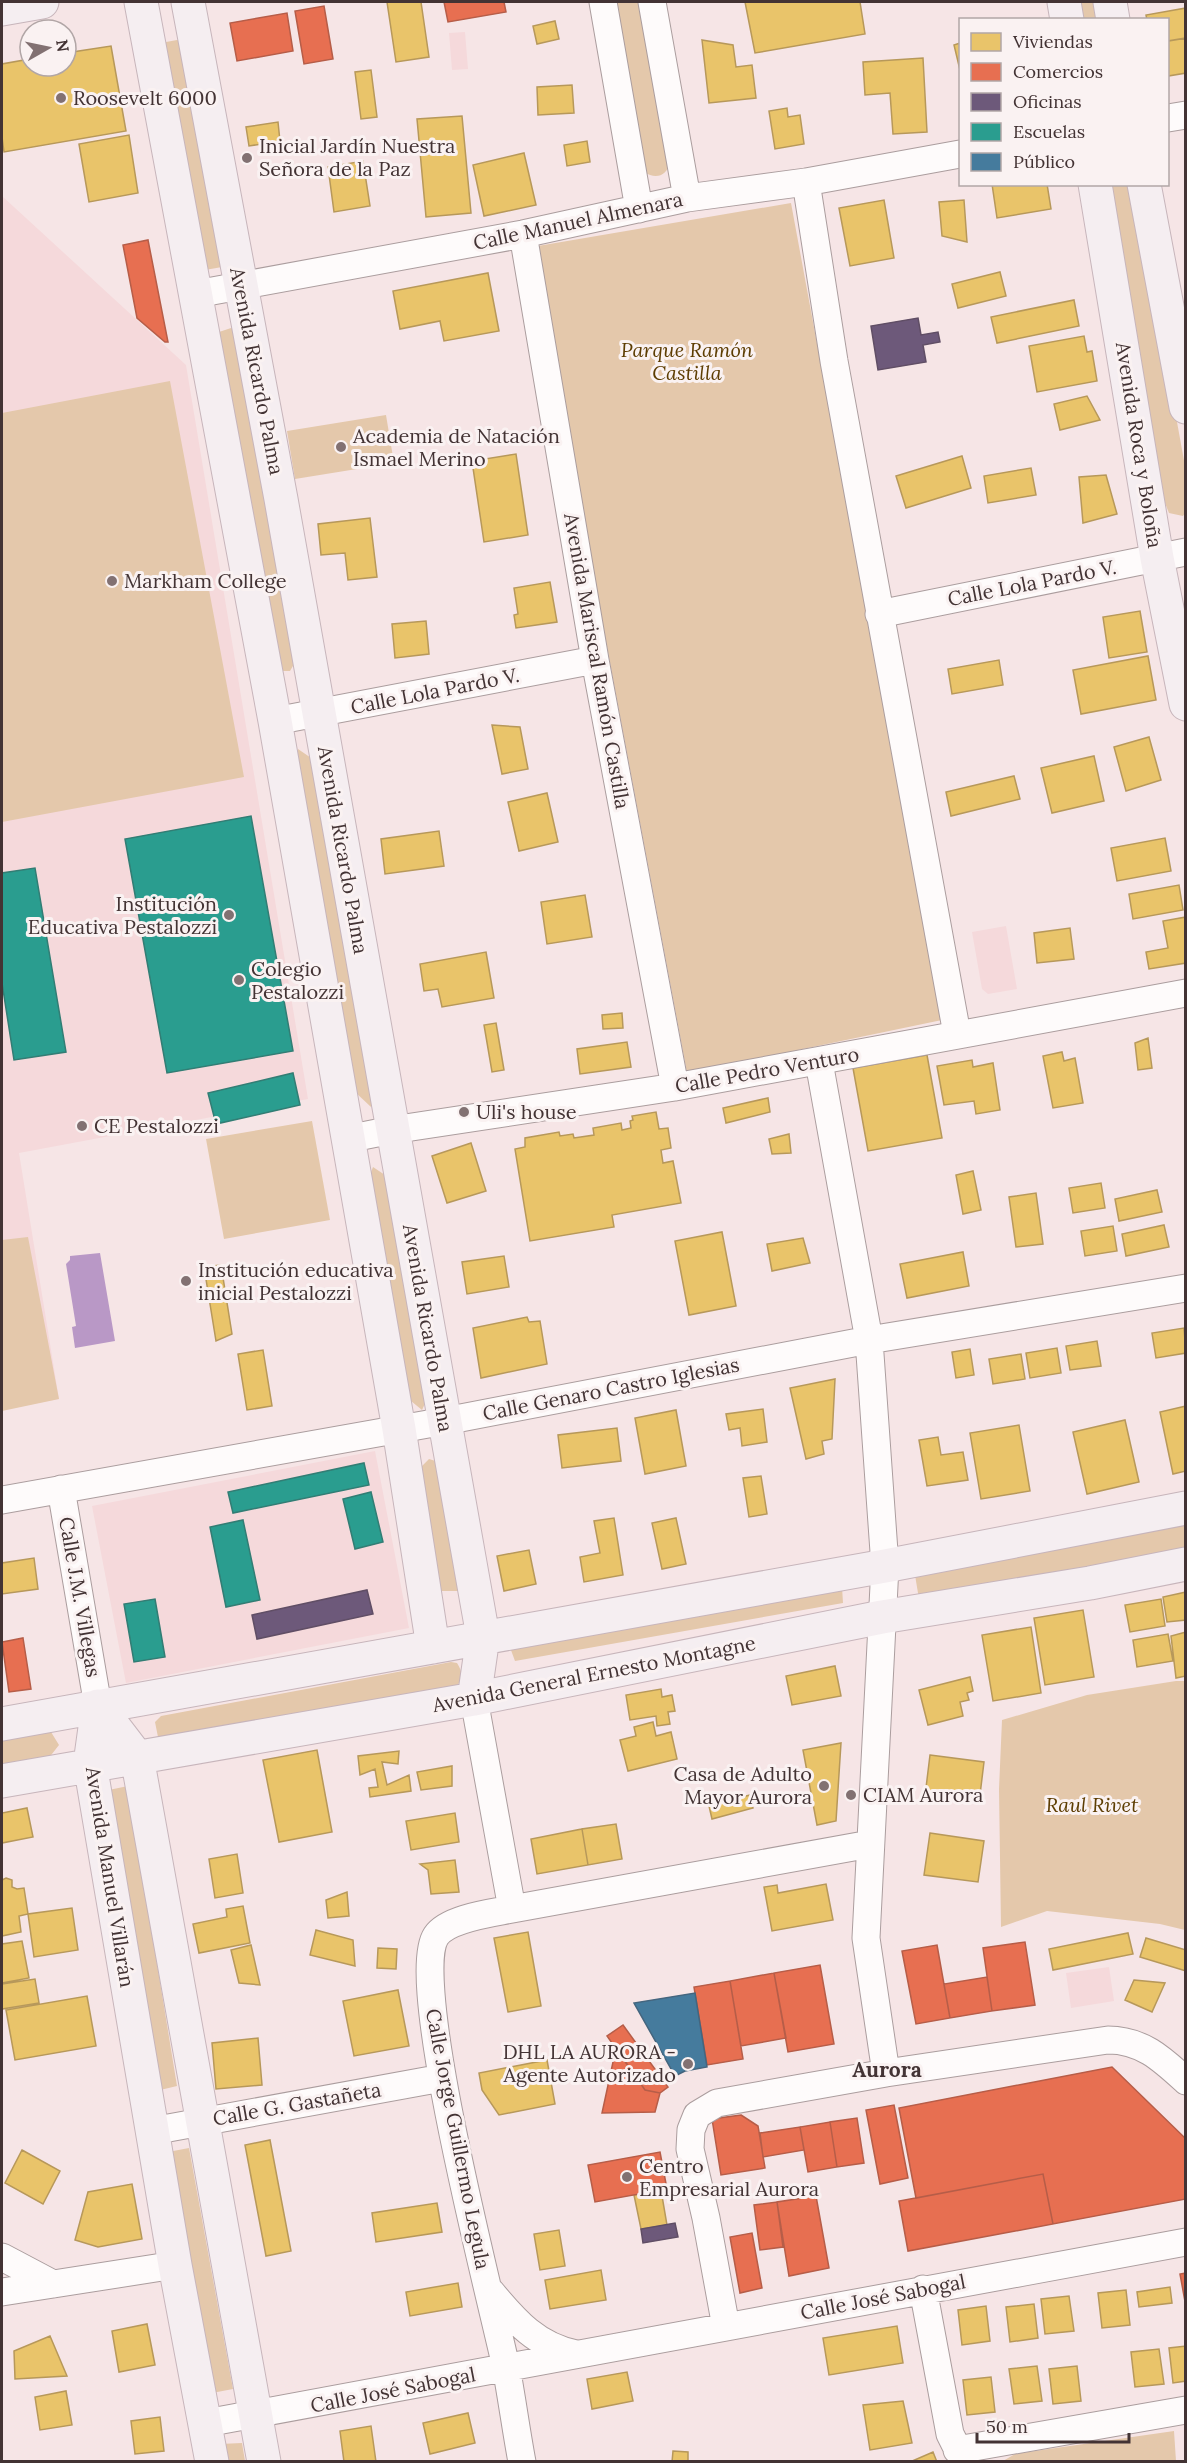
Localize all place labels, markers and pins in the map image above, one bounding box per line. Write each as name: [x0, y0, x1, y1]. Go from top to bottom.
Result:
place label: Roosevelt 6000: [73, 85, 217, 110]
marker: Roosevelt 6000: [54, 91, 68, 105]
place label: Inicial Jardín Nuestra Señora de la Paz: [259, 133, 455, 181]
marker: Inicial Jardín Nuestra Señora de la Paz: [240, 151, 254, 165]
place label: Academia de Natación Ismael Merino: [352, 423, 560, 471]
marker: Academia de Natación Ismael Merino: [334, 440, 348, 454]
place label: Markham College: [124, 568, 287, 593]
marker: Markham College: [105, 574, 119, 588]
place label: Institución Educativa Pestalozzi: [28, 891, 217, 939]
marker: Institución Educativa Pestalozzi: [222, 908, 236, 922]
place label: Colegio Pestalozzi: [251, 956, 344, 1004]
marker: Colegio Pestalozzi: [232, 973, 246, 987]
place label: Uli's house: [476, 1099, 577, 1124]
marker: Uli's house: [457, 1105, 471, 1119]
place label: CE Pestalozzi: [94, 1113, 219, 1138]
marker: CE Pestalozzi: [75, 1119, 89, 1133]
place label: Institución educativa inicial Pestalozzi: [198, 1257, 394, 1305]
marker: Institución educativa inicial Pestalozzi: [179, 1274, 193, 1288]
place label: Casa de Adulto Mayor Aurora: [674, 1761, 812, 1809]
marker: Casa de Adulto Mayor Aurora: [817, 1779, 831, 1793]
place label: CIAM Aurora: [863, 1782, 983, 1807]
marker: CIAM Aurora: [844, 1788, 858, 1802]
place label: DHL LA AURORA - Agente Autorizado: [503, 2039, 676, 2087]
marker: DHL LA AURORA - Agente Autorizado: [681, 2057, 695, 2071]
place label: Centro Empresarial Aurora: [639, 2153, 819, 2201]
marker: Centro Empresarial Aurora: [620, 2170, 634, 2184]

